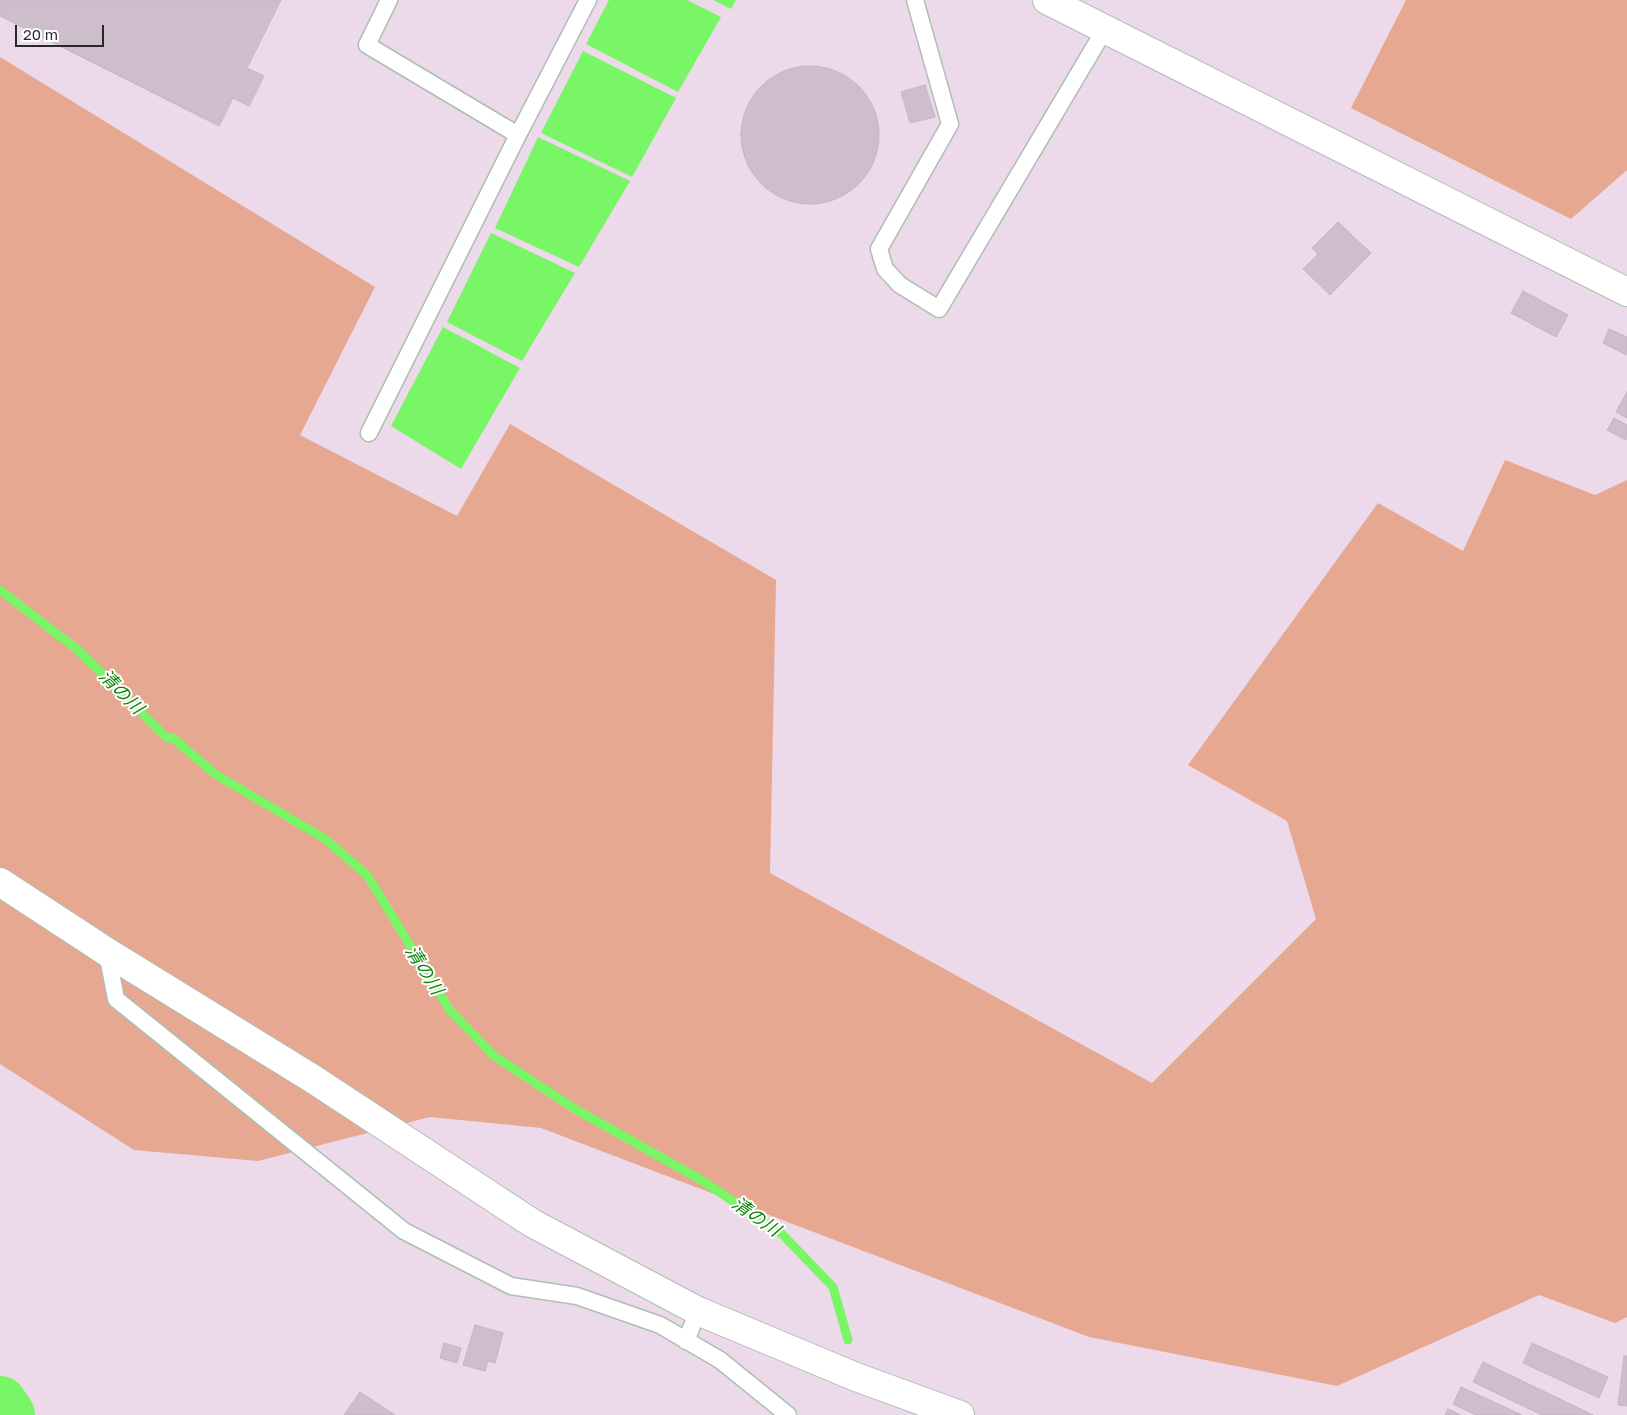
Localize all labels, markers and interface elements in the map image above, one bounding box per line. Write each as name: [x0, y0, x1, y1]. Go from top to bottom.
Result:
scale bar: [18, 15, 106, 47]
text: 20 m: [23, 25, 58, 43]
water label: 清の川: [94, 665, 148, 719]
water label: 清の川: [401, 941, 447, 999]
water label: 清の川: [728, 1193, 784, 1241]

